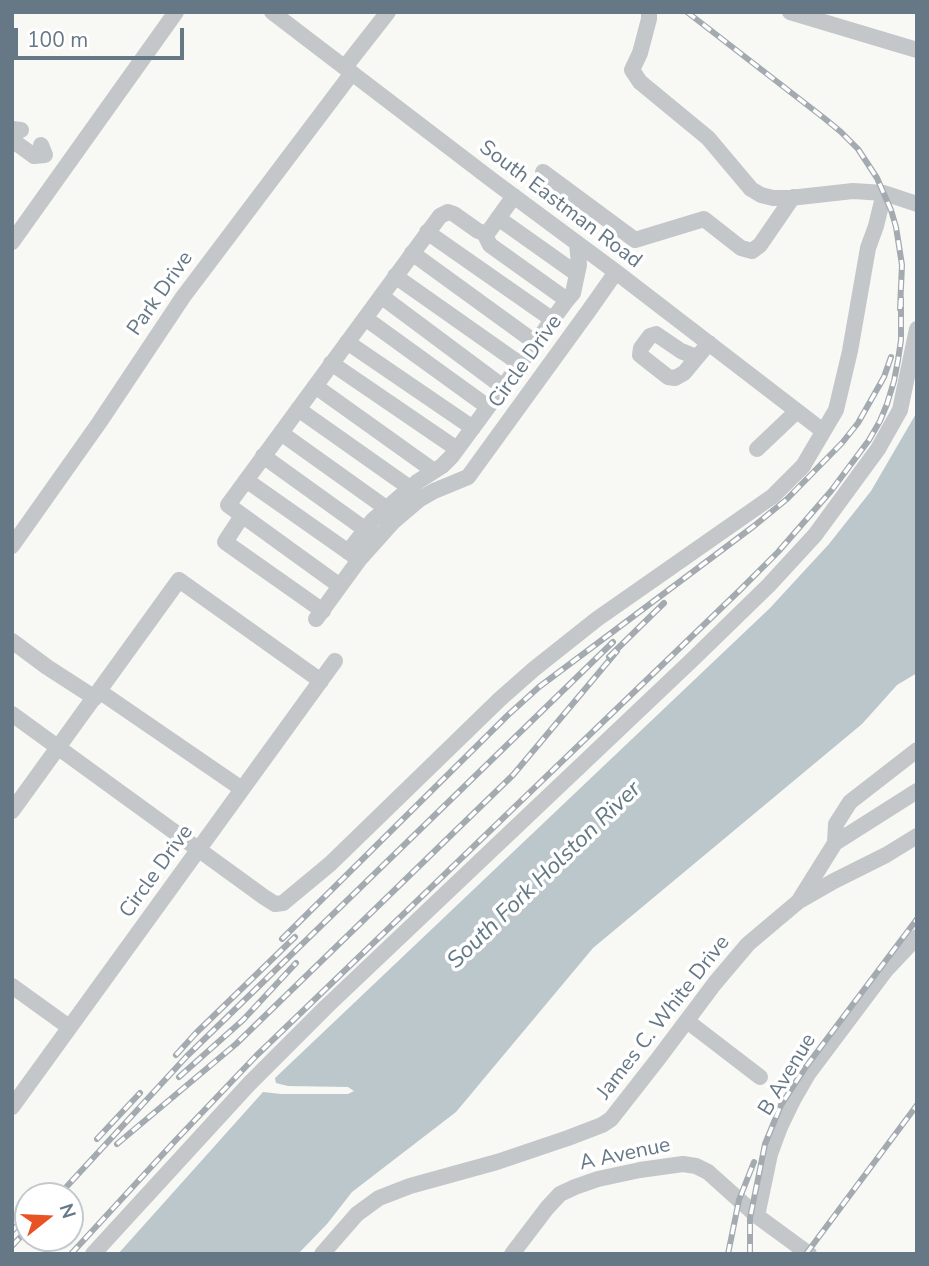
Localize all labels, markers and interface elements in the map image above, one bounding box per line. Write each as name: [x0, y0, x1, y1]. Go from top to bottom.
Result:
scale bar: [18, 14, 187, 58]
text: 100 m: [27, 26, 88, 54]
street label: South Eastman Road: [474, 136, 646, 274]
street label: Park Drive: [123, 247, 199, 341]
street label: Circle Drive: [484, 311, 568, 413]
water label: South Fork Holston River: [443, 776, 647, 976]
street label: Circle Drive: [115, 821, 199, 923]
street label: James C. White Drive: [592, 931, 736, 1105]
street label: B Avenue: [754, 1029, 822, 1121]
street label: A Avenue: [577, 1133, 673, 1177]
north arrow: [14, 1182, 84, 1252]
text: N: [53, 1200, 82, 1222]

